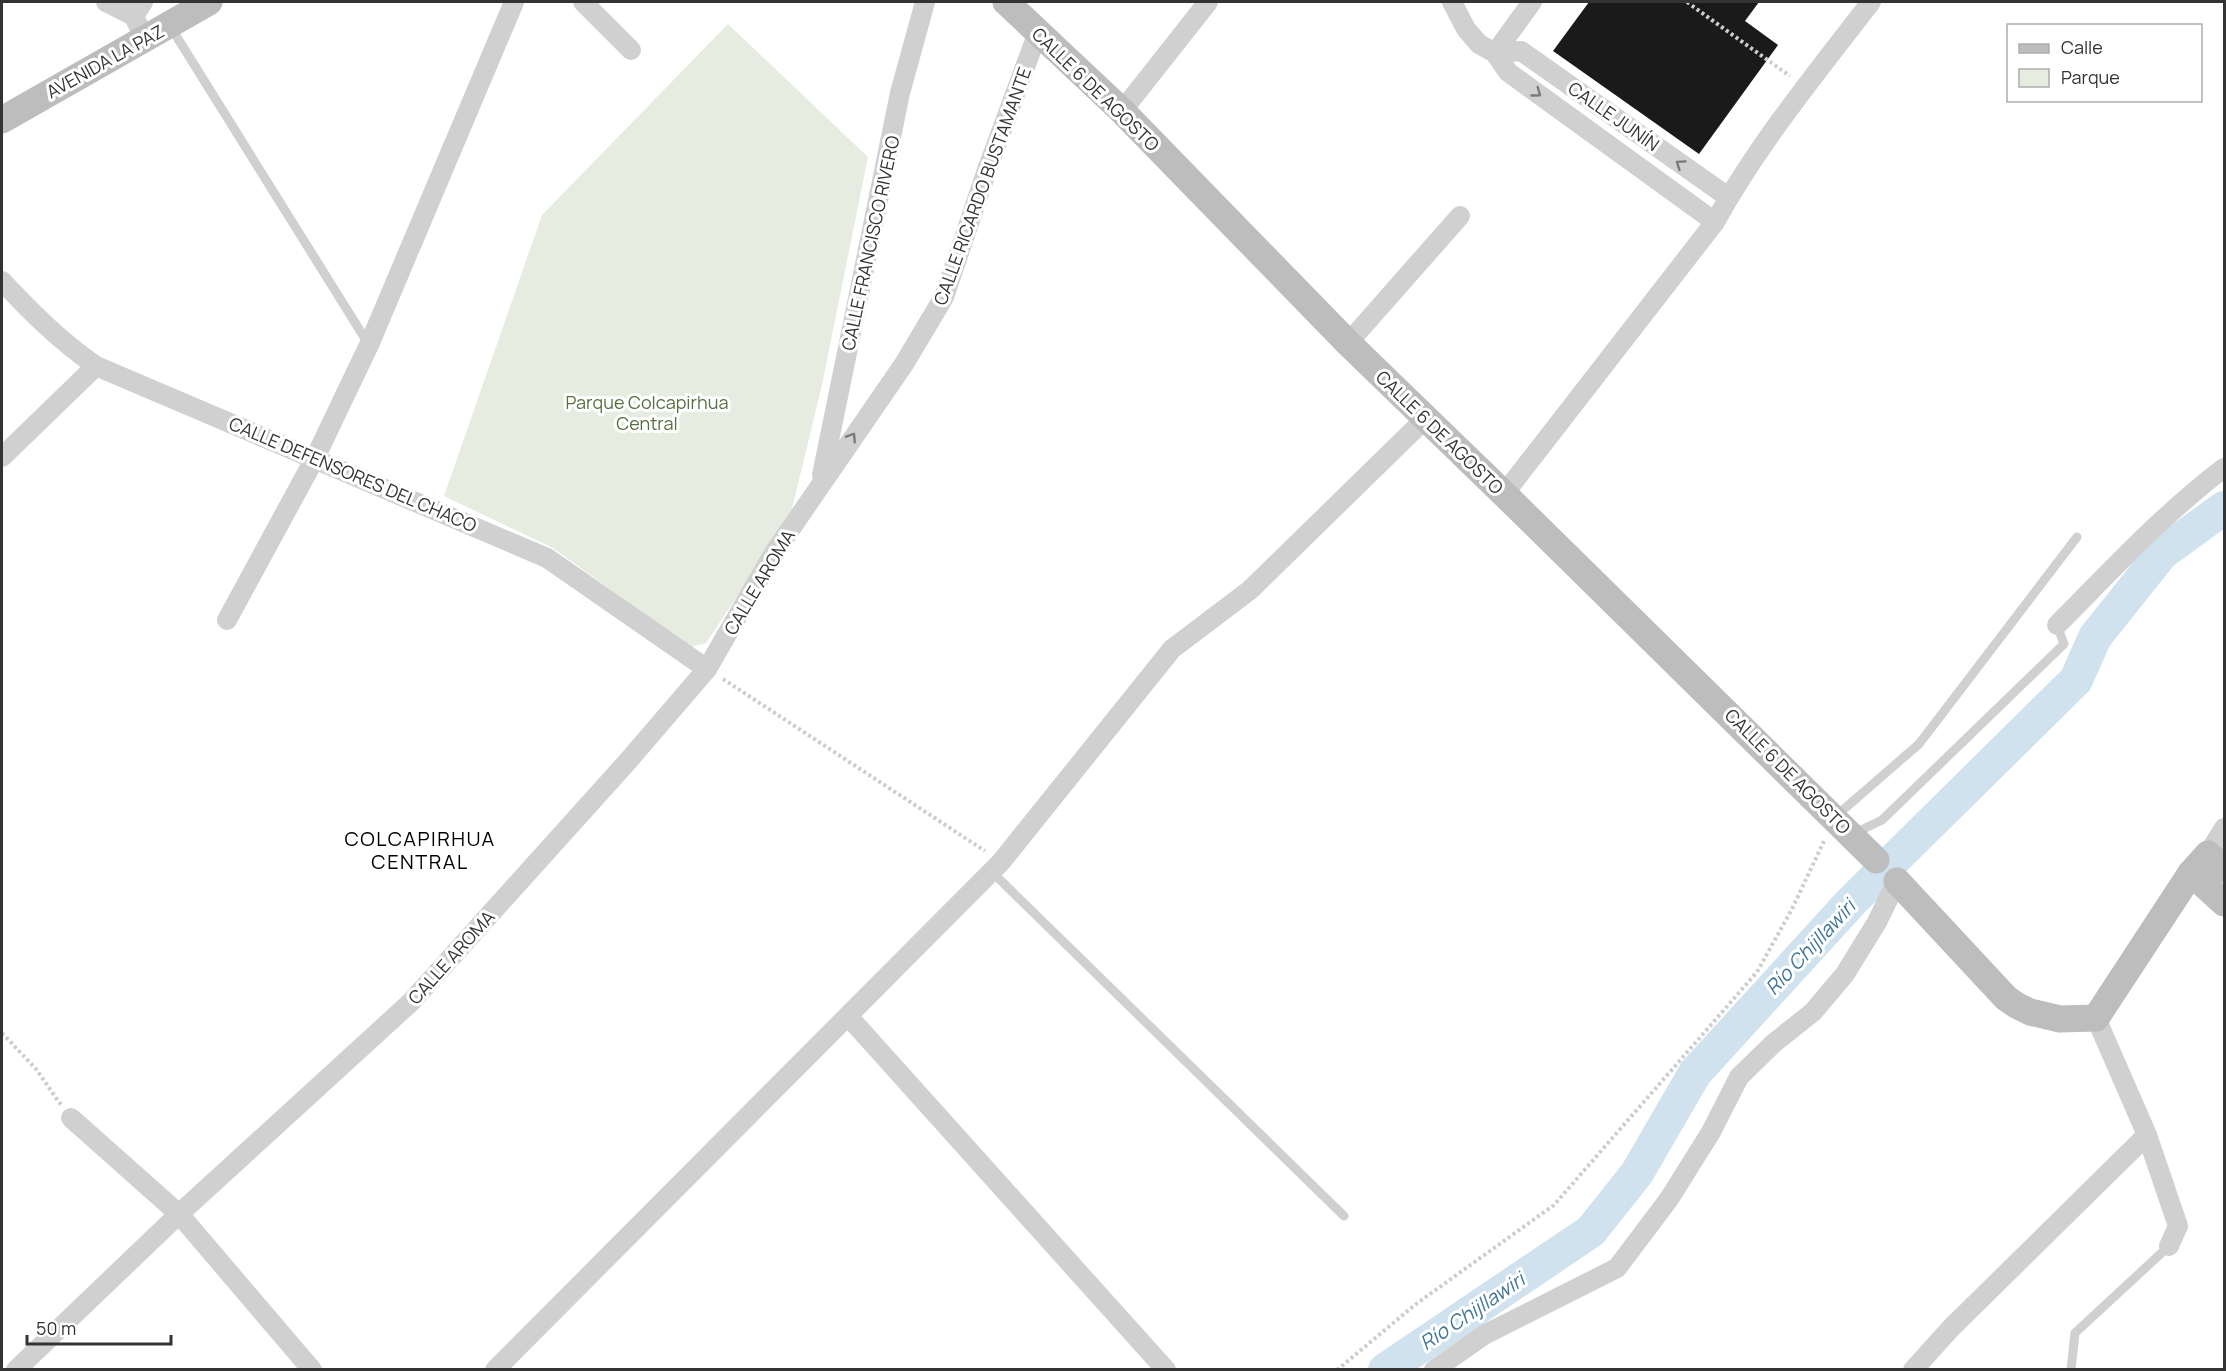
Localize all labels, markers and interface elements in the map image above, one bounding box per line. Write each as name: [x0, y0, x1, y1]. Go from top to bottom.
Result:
street label: AVENIDA LA PAZ: [42, 19, 168, 103]
street label: CALLE 6 DE AGOSTO: [1027, 22, 1165, 156]
legend: [2007, 24, 2202, 102]
text: Calle: [2061, 35, 2103, 59]
street label: CALLE RICARDO BUSTAMANTE: [928, 64, 1036, 308]
text: Parque: [2061, 65, 2120, 89]
street label: CALLE JUNÍN: [1564, 76, 1664, 156]
one-way arrow: [1530, 86, 1541, 97]
street label: CALLE FRANCISCO RIVERO: [835, 133, 905, 353]
one-way arrow: [1676, 160, 1687, 171]
street label: CALLE 6 DE AGOSTO: [1371, 365, 1509, 499]
park label: Parque Colcapirhua Central: [566, 390, 728, 435]
street label: CALLE DEFENSORES DEL CHACO: [226, 411, 480, 537]
one-way arrow: [845, 433, 856, 444]
street label: CALLE AROMA: [718, 525, 800, 639]
street label: CALLE 6 DE AGOSTO: [1720, 703, 1856, 839]
district label: COLCAPIRHUA CENTRAL: [344, 825, 496, 875]
water label: Río Chijllawiri: [1759, 892, 1863, 1000]
street label: CALLE AROMA: [402, 905, 500, 1009]
water label: Río Chijllawiri: [1414, 1265, 1532, 1356]
scale bar: [27, 1308, 171, 1346]
text: 50 m: [36, 1316, 76, 1340]

